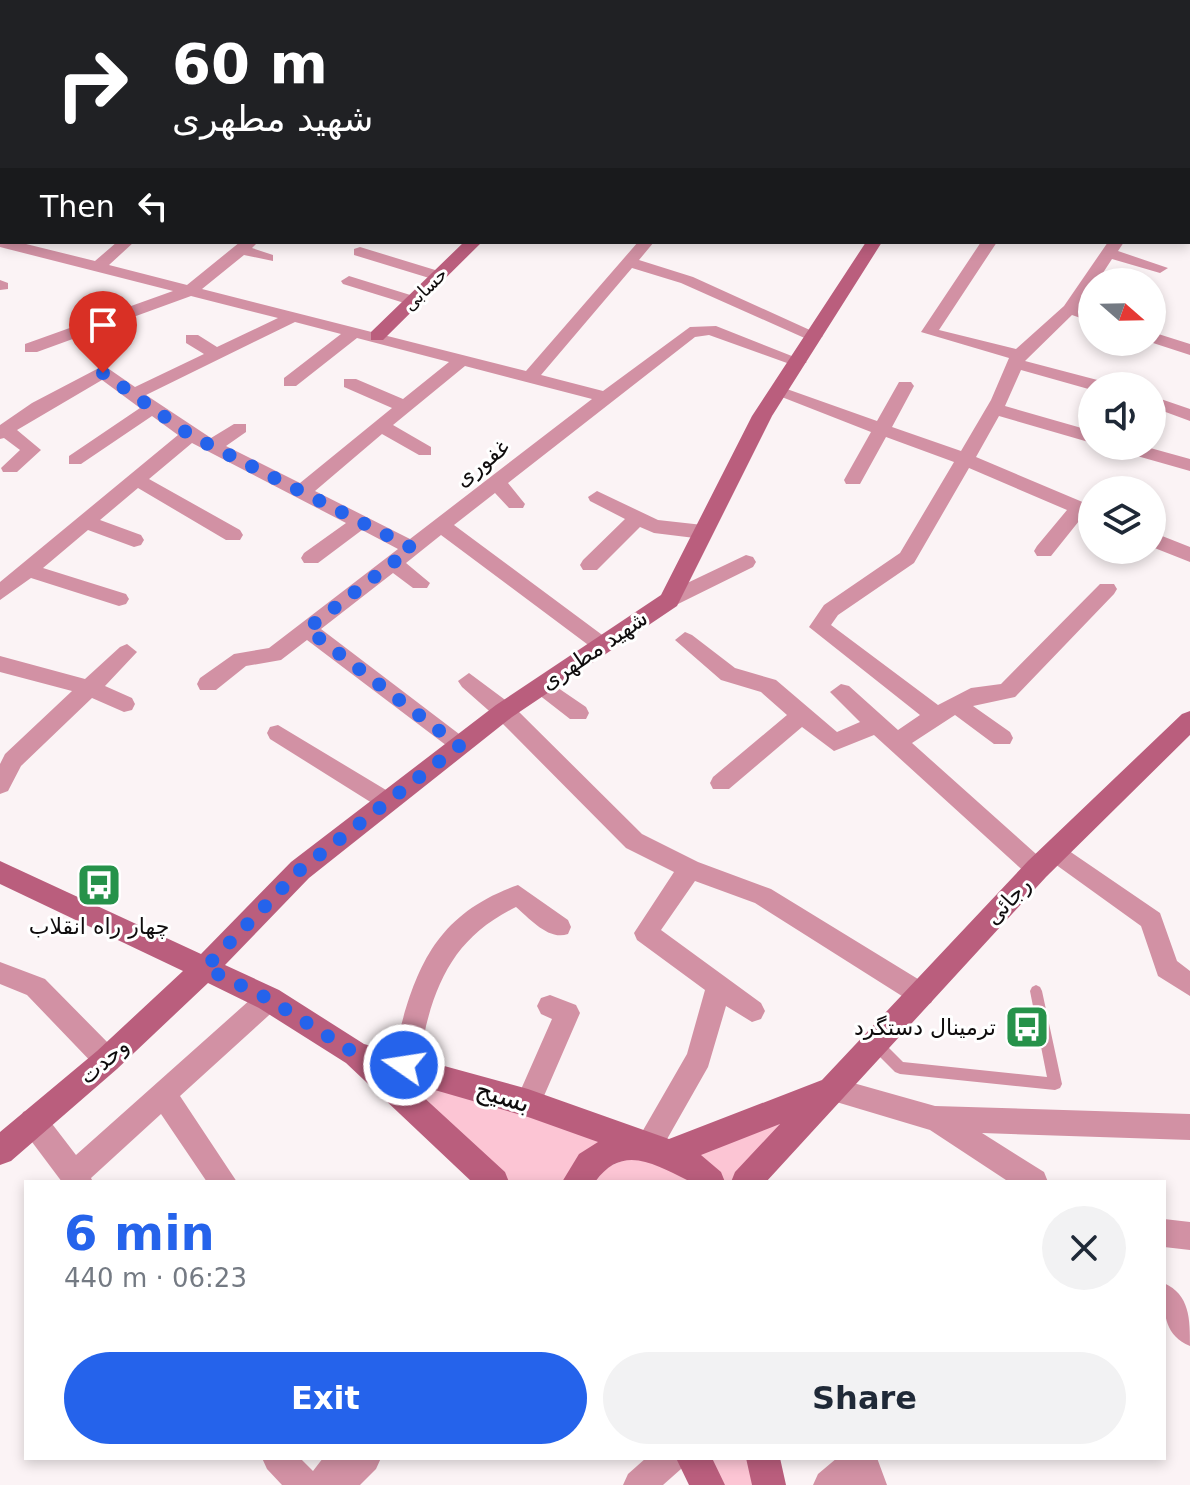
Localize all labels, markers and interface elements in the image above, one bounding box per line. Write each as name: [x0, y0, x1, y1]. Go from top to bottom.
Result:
text: 60 m: [172, 31, 328, 96]
icon: right: [40, 32, 144, 136]
text: شهید مطهری: [172, 98, 373, 139]
icon: left: [131, 184, 175, 228]
text: Then: [40, 189, 115, 224]
street label: حسابی: [399, 263, 451, 315]
north arrow: [1078, 268, 1166, 356]
map controls: [1078, 268, 1166, 564]
pin: [69, 291, 137, 373]
icon: arrive: [81, 303, 125, 347]
button: sound: [1078, 372, 1166, 460]
street label: غفوری: [450, 434, 514, 492]
button: layers: [1078, 476, 1166, 564]
street label: شهید مطهری: [536, 605, 652, 695]
bus stop icon: چهار راه انقلاب: [75, 861, 123, 909]
street label: رجائی: [980, 872, 1036, 930]
place label: چهار راه انقلاب: [29, 914, 169, 939]
bus stop icon: ترمینال دستگرد: [1003, 1003, 1051, 1051]
place label: ترمینال دستگرد: [854, 1015, 996, 1040]
position arrow: [362, 1023, 446, 1107]
street label: وحدت: [74, 1033, 134, 1089]
street label: بسیج: [472, 1074, 534, 1119]
text: 6 min: [64, 1205, 215, 1261]
button: close: [1042, 1206, 1126, 1290]
text: 440 m · 06:23: [64, 1263, 247, 1293]
button: Exit: [64, 1352, 587, 1444]
button: Share: [603, 1352, 1126, 1444]

